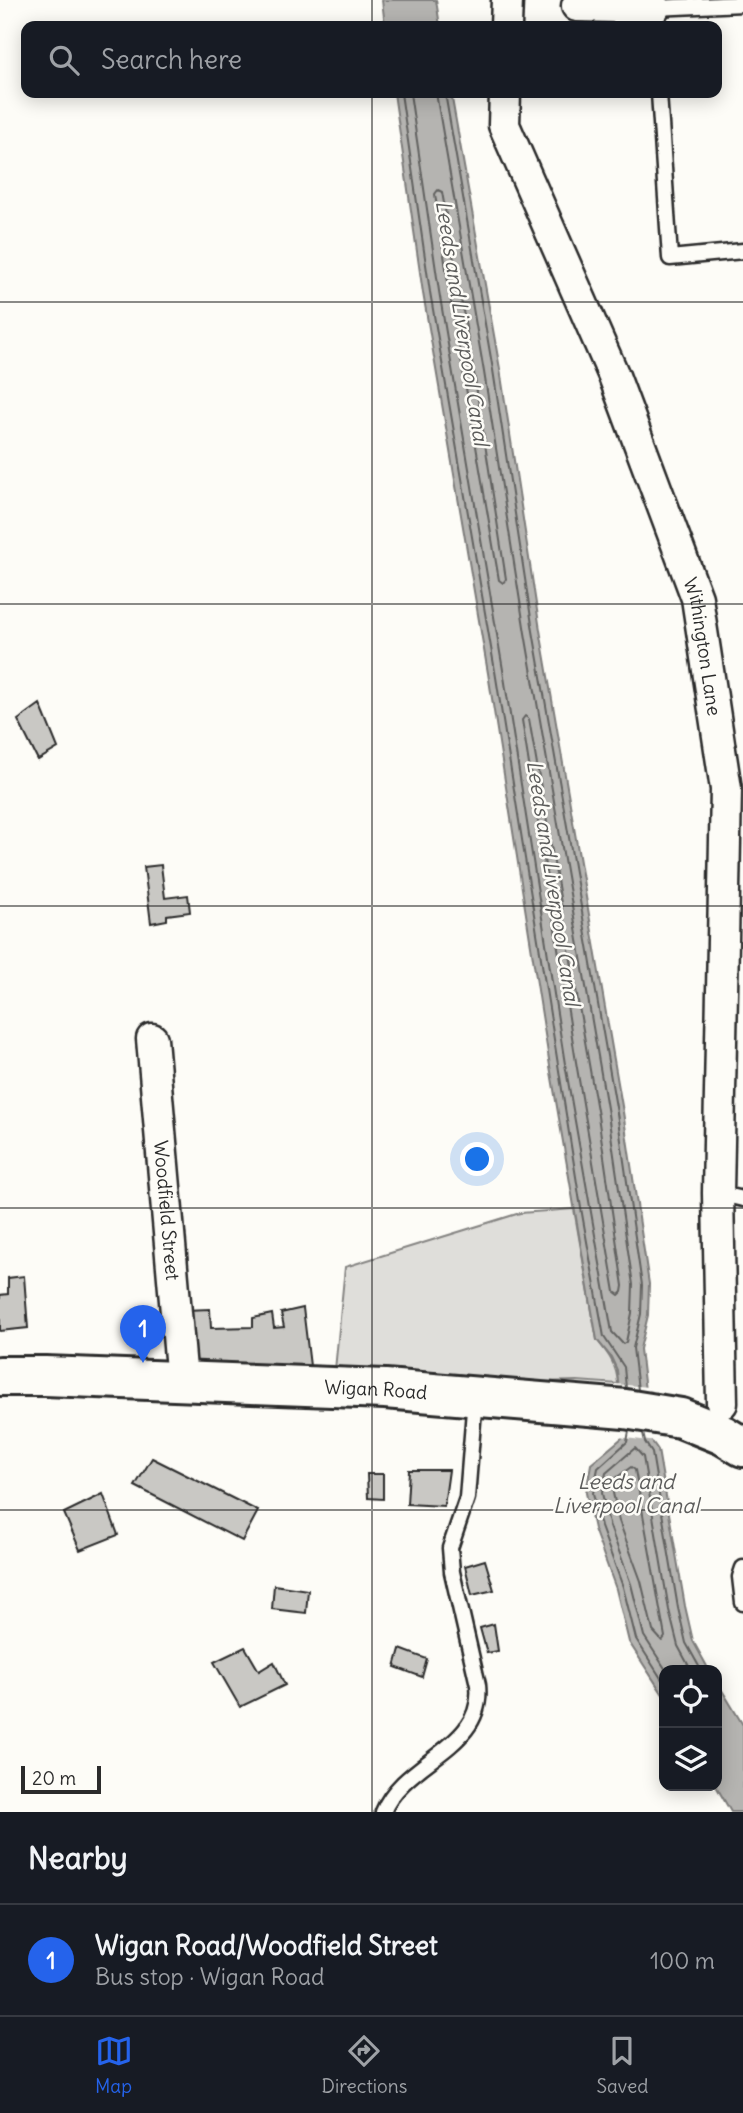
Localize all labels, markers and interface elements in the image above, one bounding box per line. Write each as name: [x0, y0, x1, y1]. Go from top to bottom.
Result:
search box: [21, 21, 722, 98]
icon: search: [45, 41, 83, 79]
text: Search here: [101, 43, 242, 76]
water label: Leeds and Liverpool Canal: [430, 198, 496, 451]
street label: Withington Lane: [678, 574, 727, 717]
water label: Leeds and Liverpool Canal: [521, 758, 587, 1011]
street label: Woodfield Street: [149, 1139, 185, 1281]
your location: [460, 1142, 494, 1176]
pin: 1: [120, 1305, 166, 1363]
street label: Wigan Road: [324, 1375, 428, 1404]
water label: Leeds and Liverpool Canal: [553, 1468, 702, 1519]
map controls: [659, 1665, 722, 1791]
button: locate: [659, 1665, 722, 1728]
button: layers: [659, 1728, 722, 1791]
scale bar: [21, 1763, 102, 1795]
text: 20 m: [32, 1766, 76, 1790]
text: Nearby: [28, 1839, 128, 1877]
text: Wigan Road/Woodfield Street: [95, 1929, 438, 1962]
text: 1: [46, 1946, 56, 1975]
text: 100 m: [650, 1946, 715, 1975]
text: Bus stop · Wigan Road: [95, 1962, 325, 1991]
tab: Map: [95, 2032, 133, 2098]
tab: Directions: [322, 2032, 407, 2098]
tab: Saved: [596, 2032, 648, 2098]

